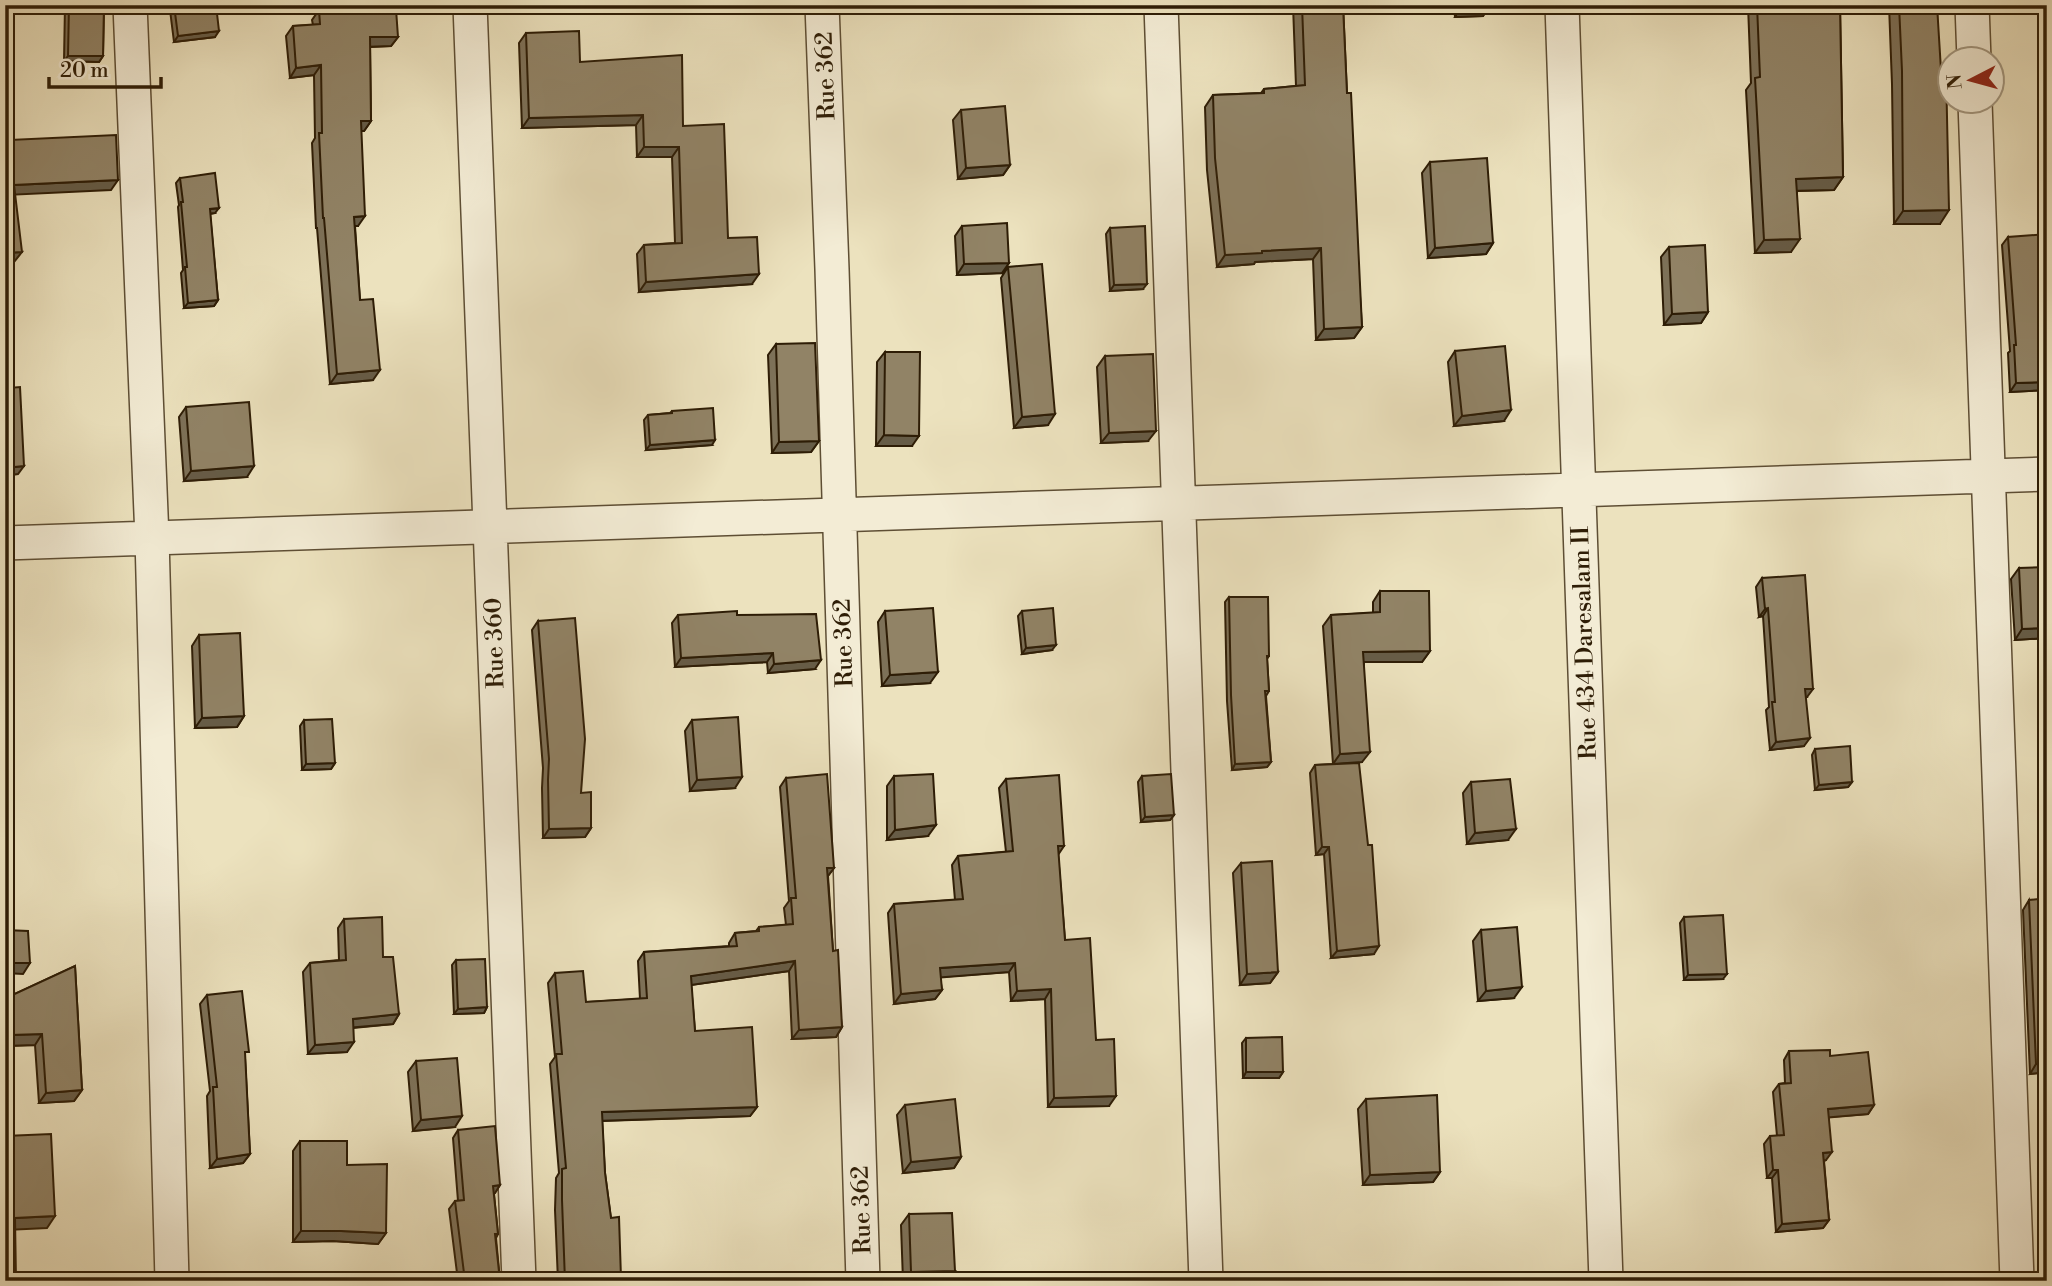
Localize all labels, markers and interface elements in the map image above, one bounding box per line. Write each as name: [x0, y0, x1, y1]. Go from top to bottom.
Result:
street label: Rue 362: [809, 31, 843, 121]
scale bar: [49, 46, 161, 90]
north arrow: [1937, 46, 2007, 116]
text: 20 m: [60, 58, 109, 84]
text: N: [1942, 73, 1968, 90]
street label: Rue 434 Daresalam II: [1566, 526, 1604, 760]
street label: Rue 360: [478, 597, 512, 689]
street label: Rue 362: [827, 598, 861, 688]
street label: Rue 362: [845, 1165, 879, 1255]

